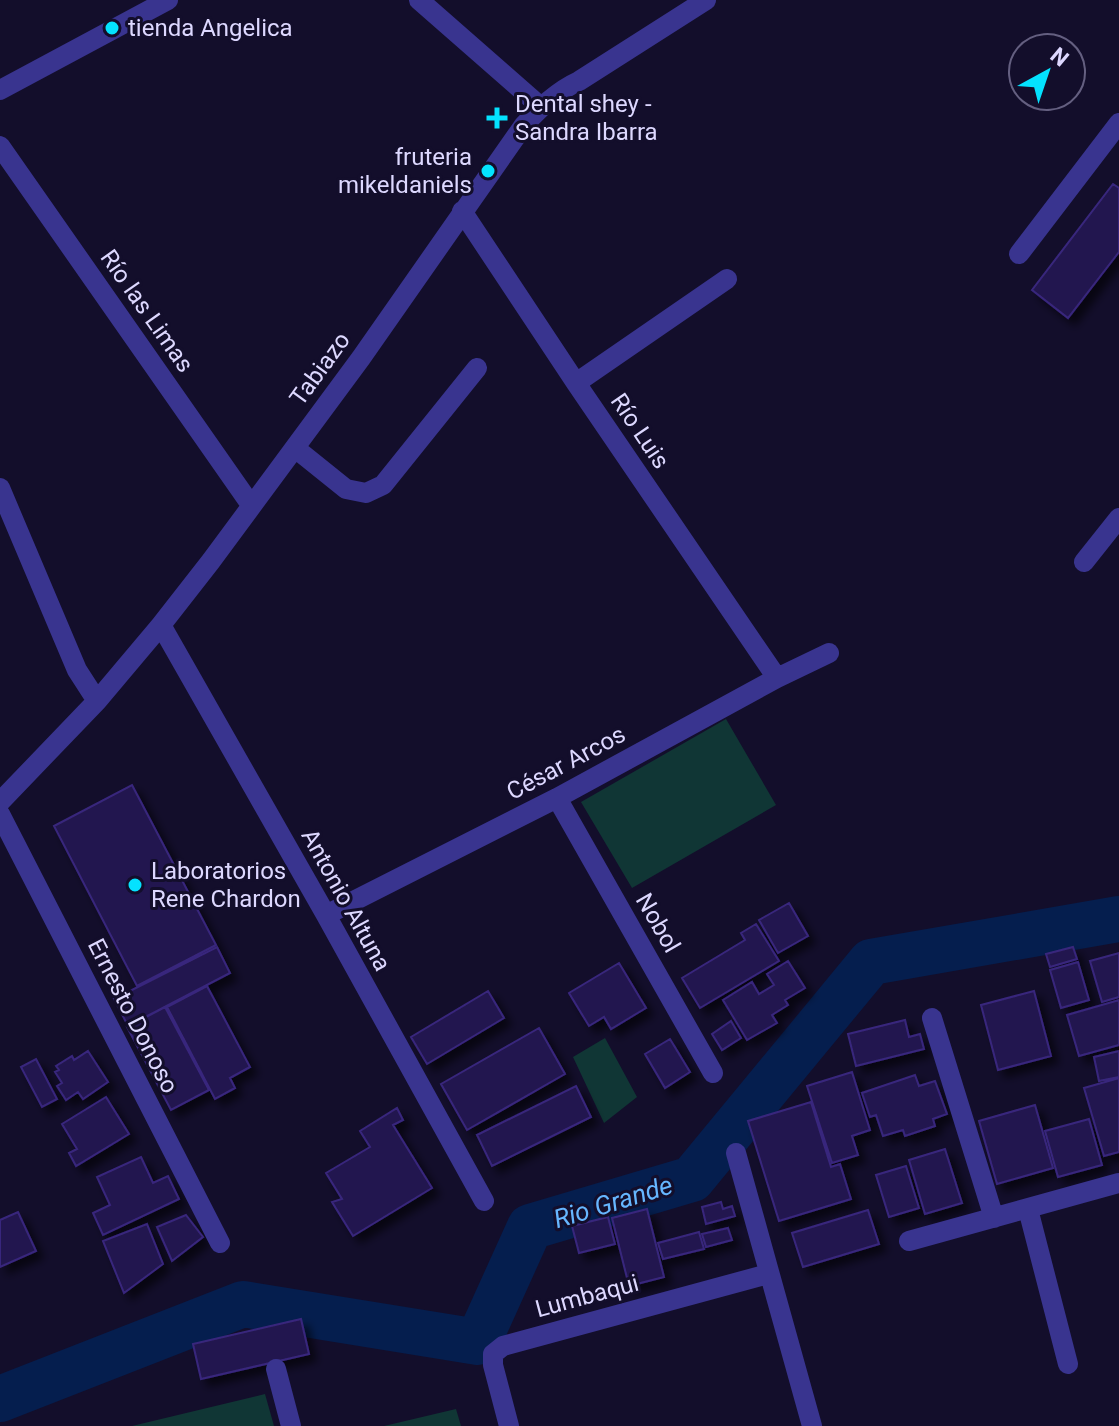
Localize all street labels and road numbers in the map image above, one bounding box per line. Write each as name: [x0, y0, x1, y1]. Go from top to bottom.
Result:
street label: Río las Limas: [95, 244, 199, 378]
street label: Tabiazo: [284, 327, 356, 411]
street label: Río Luis: [605, 388, 675, 474]
street label: César Arcos: [502, 720, 630, 806]
street label: Antonio Altuna: [295, 824, 397, 976]
street label: Nobol: [630, 888, 686, 958]
street label: Ernesto Donoso: [82, 934, 184, 1098]
street label: Lumbaqui: [532, 1269, 642, 1323]

